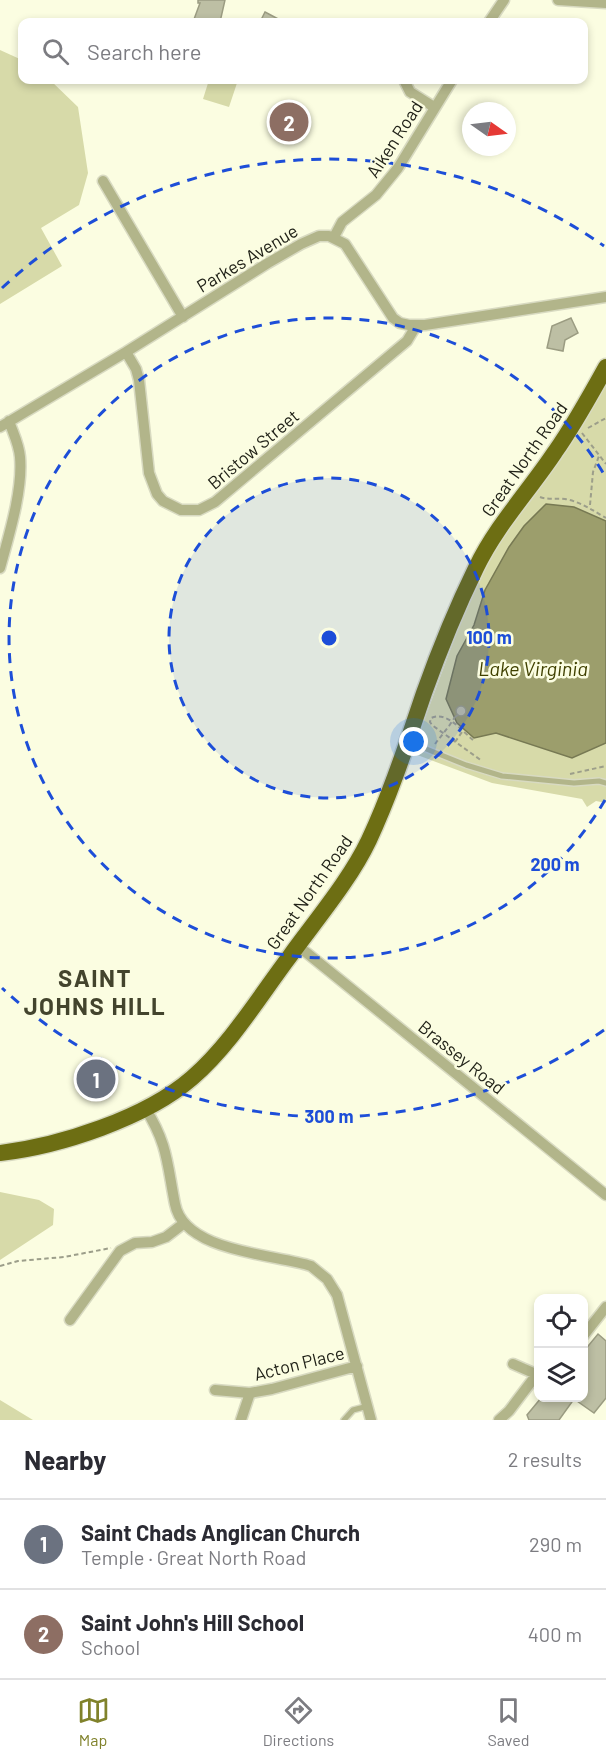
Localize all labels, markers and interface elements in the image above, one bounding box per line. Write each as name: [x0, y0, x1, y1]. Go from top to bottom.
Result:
search box: [18, 18, 588, 84]
icon: search: [39, 35, 72, 68]
text: Search here: [87, 38, 201, 64]
street label: Aiken Road: [361, 97, 427, 181]
pin: 2: [270, 100, 308, 144]
north arrow: [462, 102, 516, 156]
street label: Parkes Avenue: [193, 219, 301, 297]
street label: Great North Road: [476, 398, 572, 520]
street label: Bristow Street: [203, 404, 303, 494]
text: 100 m: [466, 626, 512, 648]
centre of rings: [319, 628, 339, 648]
water label: Lake Virginia: [478, 656, 588, 680]
your location: [399, 727, 428, 756]
street label: Great North Road: [261, 831, 357, 953]
text: 200 m: [530, 853, 580, 875]
district label: SAINT JOHNS HILL: [24, 963, 166, 1020]
street label: Brassey Road: [414, 1015, 510, 1099]
pin: 1: [76, 1056, 116, 1102]
text: 300 m: [305, 1105, 353, 1127]
map controls: [534, 1294, 588, 1402]
button: locate: [534, 1294, 588, 1348]
street label: Acton Place: [252, 1341, 346, 1385]
button: layers: [534, 1348, 588, 1402]
text: Nearby: [24, 1444, 106, 1475]
text: 2 results: [508, 1447, 582, 1471]
text: Saint Chads Anglican Church: [81, 1519, 360, 1545]
text: 1: [40, 1532, 47, 1556]
text: 290 m: [529, 1532, 582, 1556]
text: Temple · Great North Road: [81, 1545, 306, 1569]
text: Saint John's Hill School: [81, 1609, 304, 1635]
text: 2: [38, 1622, 49, 1646]
text: 400 m: [528, 1622, 582, 1646]
text: School: [81, 1635, 140, 1659]
tab: Map: [77, 1694, 110, 1749]
tab: Directions: [263, 1694, 334, 1749]
tab: Saved: [487, 1694, 529, 1749]

